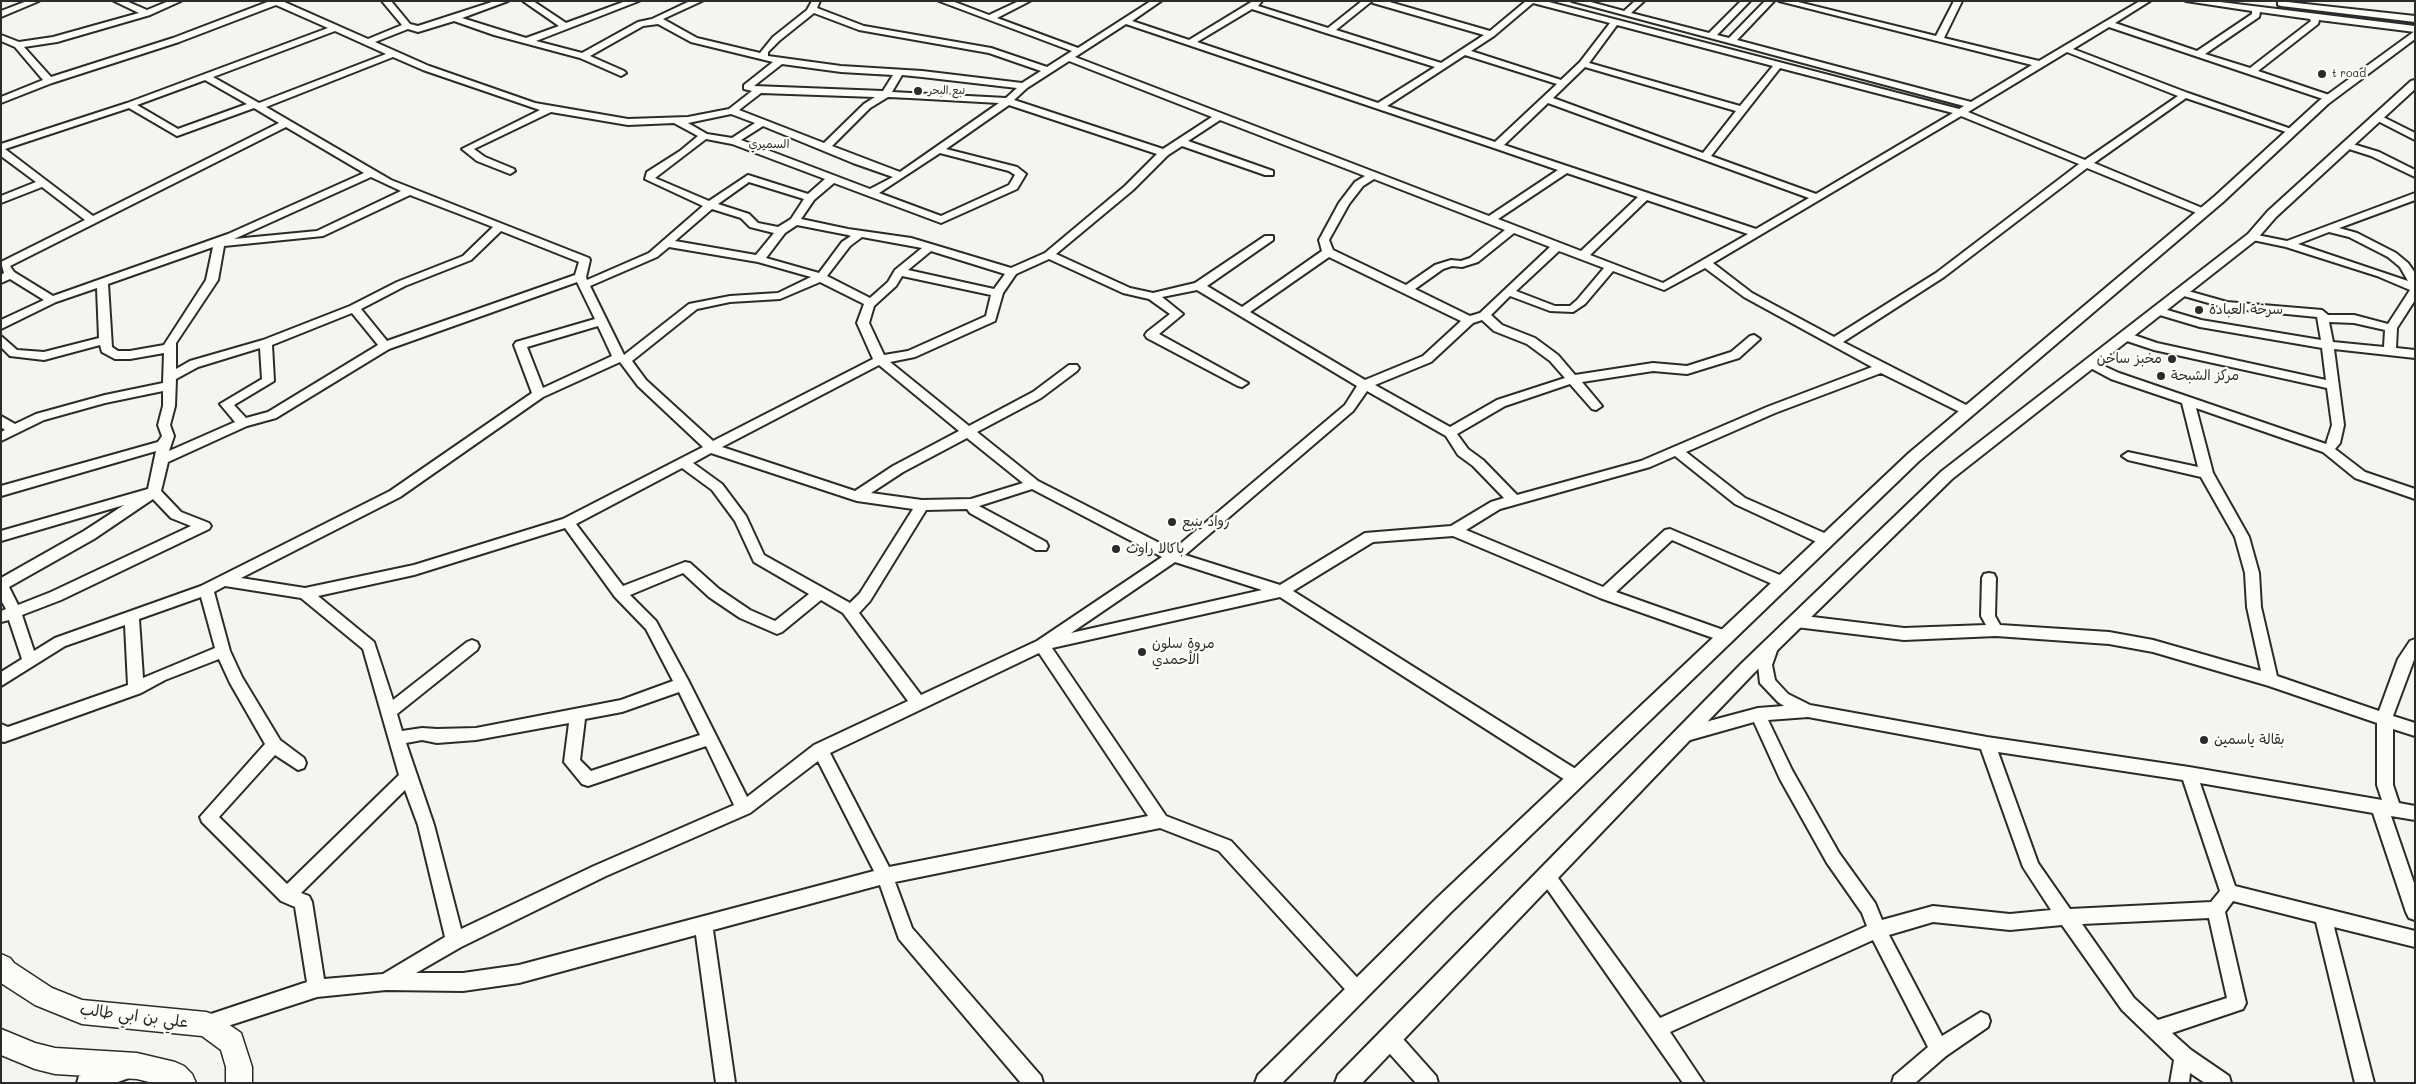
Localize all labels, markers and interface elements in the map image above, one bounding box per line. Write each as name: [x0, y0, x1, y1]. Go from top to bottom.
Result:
place label: t road: [2332, 67, 2366, 81]
marker: t road: [2316, 68, 2328, 80]
place label: نبع البحر: [928, 84, 965, 98]
marker: نبع البحر: [912, 85, 924, 97]
district label: السميري: [749, 137, 789, 151]
place label: سرخة العبادة: [2209, 302, 2283, 318]
marker: سرخة العبادة: [2193, 304, 2205, 316]
place label: مخبز ساخن: [2097, 351, 2162, 367]
marker: مخبز ساخن: [2166, 353, 2178, 365]
place label: مركز الشبحة: [2171, 368, 2239, 384]
marker: مركز الشبحة: [2155, 370, 2167, 382]
place label: رواد ينبع: [1182, 514, 1230, 530]
marker: رواد ينبع: [1166, 516, 1178, 528]
place label: باكالا راوث: [1126, 541, 1184, 557]
marker: باكالا راوث: [1110, 543, 1122, 555]
place label: مروة سلون الأحمدي: [1152, 636, 1215, 669]
marker: مروة سلون الأحمدي: [1136, 646, 1148, 658]
place label: بقالة ياسمين: [2214, 732, 2285, 748]
marker: بقالة ياسمين: [2198, 734, 2210, 746]
street label: علي بن ابي طالب: [79, 1000, 189, 1032]

